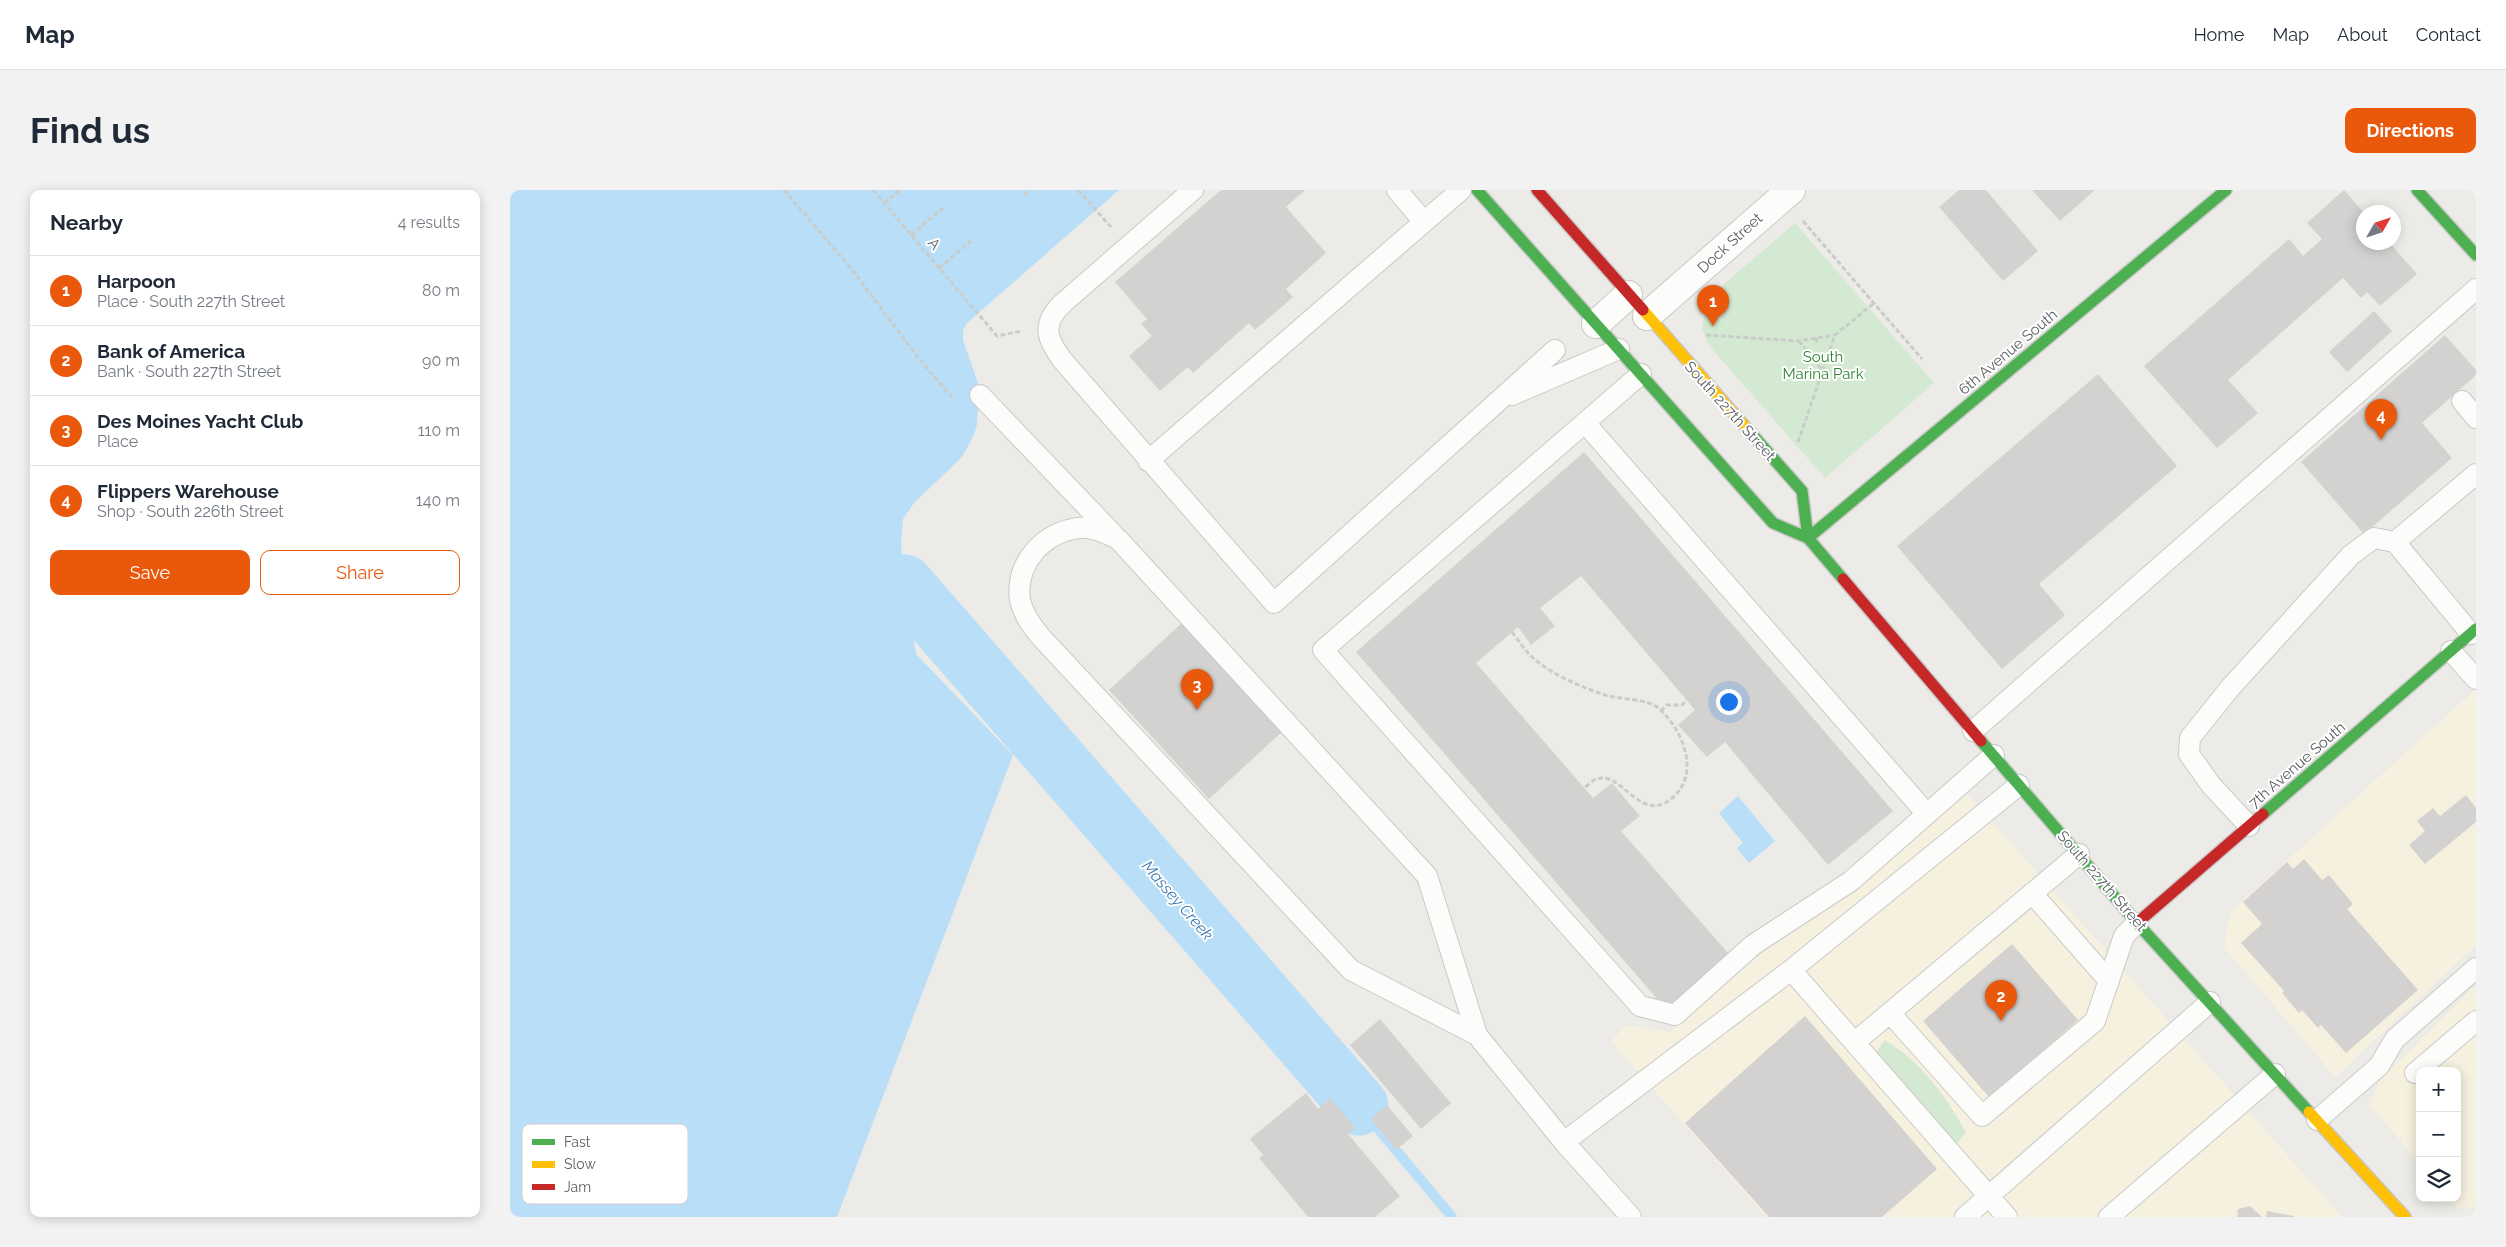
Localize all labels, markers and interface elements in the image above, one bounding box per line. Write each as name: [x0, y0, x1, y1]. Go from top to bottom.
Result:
text: Map: [25, 20, 75, 49]
text: Home: [2193, 24, 2244, 45]
text: Map: [2272, 24, 2309, 45]
text: About: [2337, 24, 2388, 45]
text: Contact: [2416, 24, 2481, 45]
button: Directions: [2345, 108, 2476, 153]
text: Find us: [30, 110, 150, 151]
north arrow: [2356, 205, 2401, 250]
street label: Dock Street: [1694, 209, 1766, 277]
text: Nearby: [50, 210, 123, 235]
text: 4 results: [398, 213, 460, 232]
street label: A: [924, 234, 944, 254]
text: Harpoon: [97, 270, 176, 292]
text: 1: [62, 281, 70, 300]
text: 80 m: [422, 281, 460, 300]
pin: 1: [1697, 285, 1729, 326]
text: Place · South 227th Street: [97, 292, 285, 311]
street label: 6th Avenue South: [1955, 305, 2061, 399]
text: Bank of America: [97, 340, 245, 362]
park label: South Marina Park: [1782, 348, 1864, 383]
text: 2: [61, 351, 71, 370]
text: 90 m: [422, 351, 460, 370]
street label: South 227th Street: [1681, 358, 1779, 464]
text: Bank · South 227th Street: [97, 362, 281, 381]
pin: 4: [2365, 399, 2397, 440]
text: Des Moines Yacht Club: [97, 410, 303, 432]
text: 3: [62, 421, 70, 440]
text: 110 m: [418, 421, 460, 440]
text: Place: [97, 432, 138, 451]
text: Flippers Warehouse: [97, 480, 279, 502]
text: 4: [61, 491, 71, 510]
text: 140 m: [416, 491, 460, 510]
text: Shop · South 226th Street: [97, 502, 284, 521]
button: Save: [50, 550, 250, 595]
button: Share: [260, 550, 460, 595]
pin: 3: [1181, 669, 1213, 710]
your location: [1716, 689, 1742, 715]
street label: 7th Avenue South: [2245, 718, 2349, 812]
street label: South 227th Street: [2053, 827, 2151, 935]
water label: Massey Creek: [1138, 857, 1218, 944]
pin: 2: [1985, 980, 2017, 1021]
map controls: [2416, 1067, 2461, 1202]
button: +: [2416, 1067, 2461, 1112]
button: −: [2416, 1112, 2461, 1157]
legend: [522, 1124, 688, 1204]
text: Fast: [564, 1134, 591, 1150]
text: Slow: [564, 1156, 596, 1172]
button: layers: [2416, 1157, 2461, 1202]
text: Jam: [564, 1179, 591, 1195]

